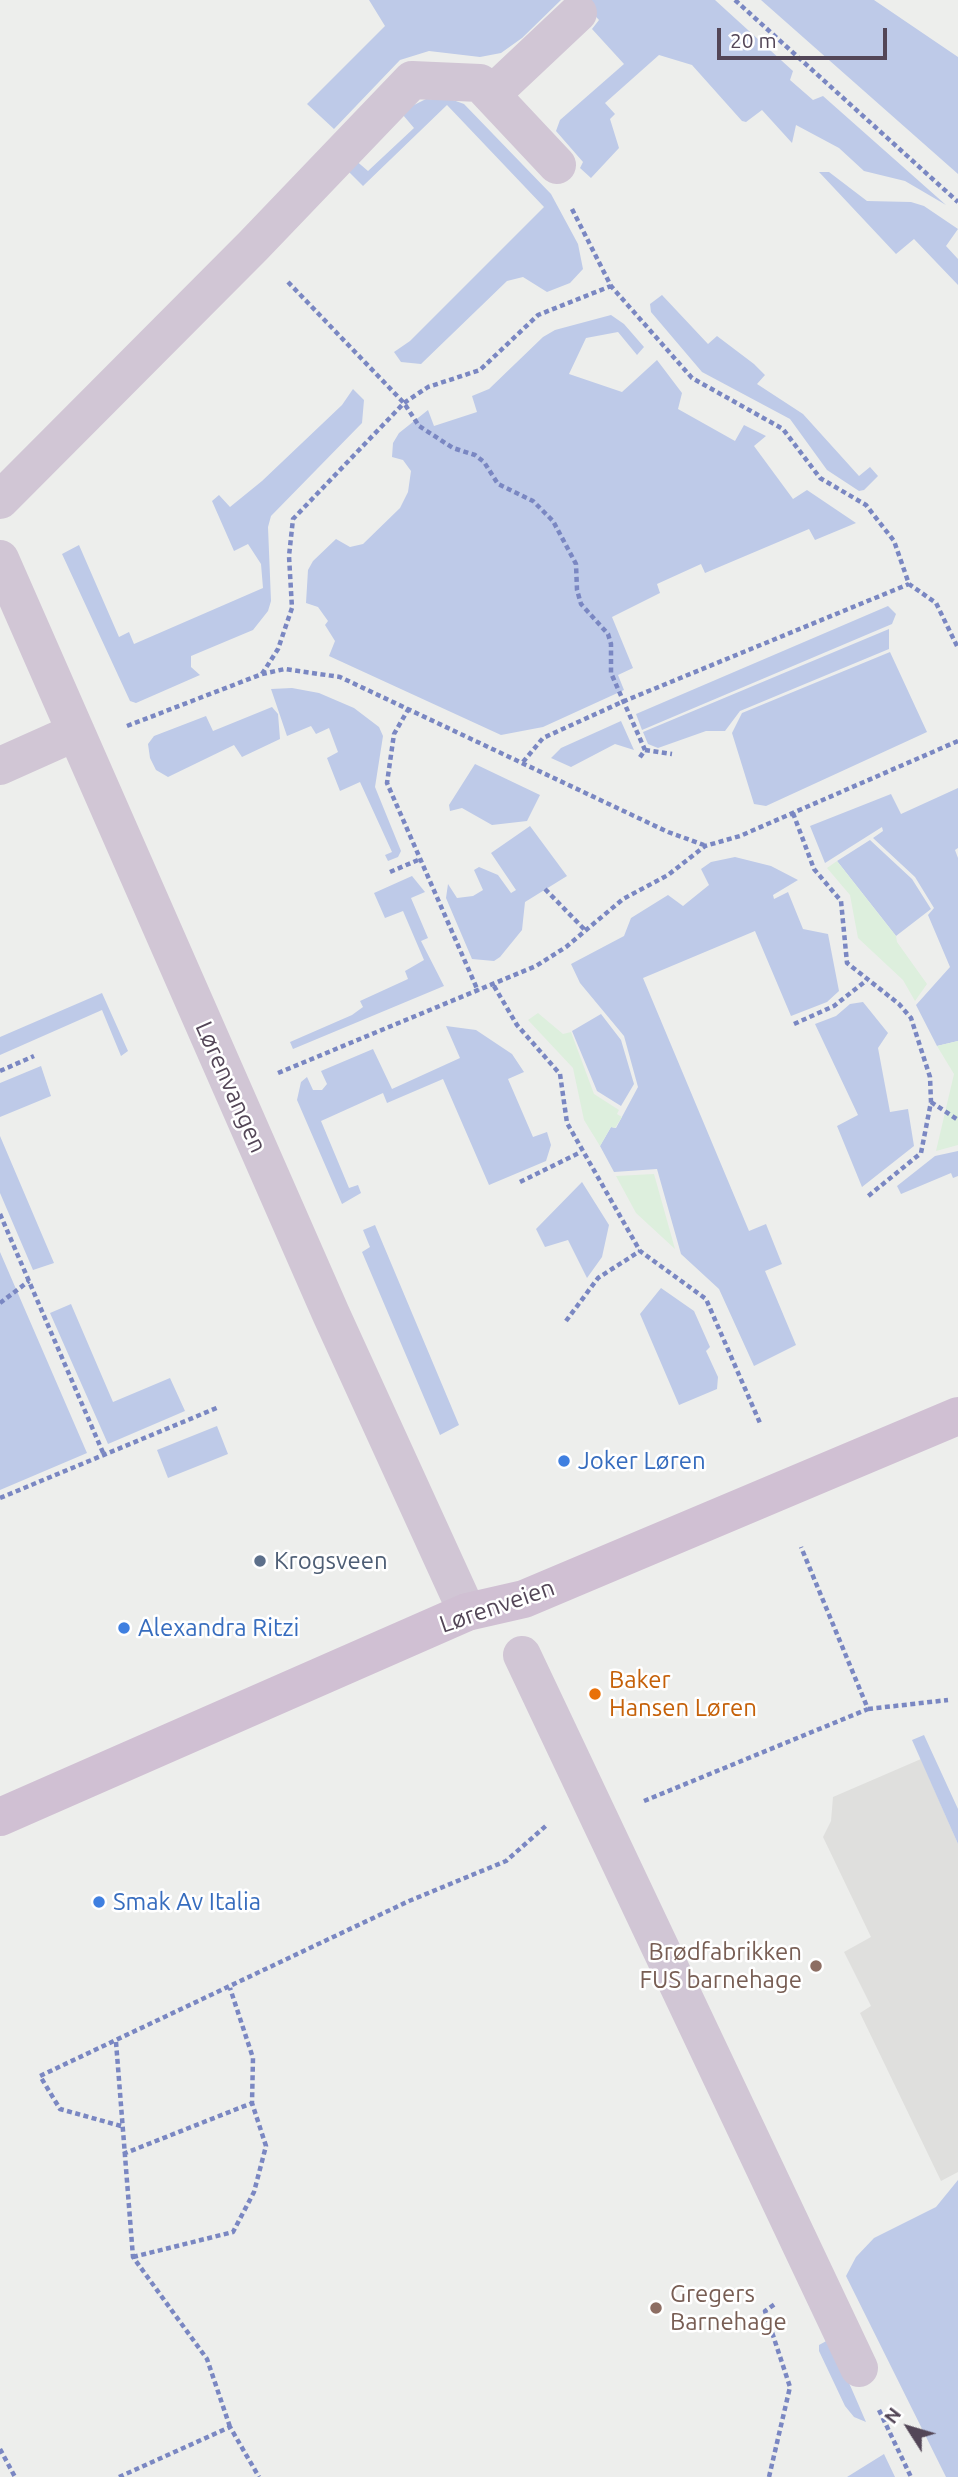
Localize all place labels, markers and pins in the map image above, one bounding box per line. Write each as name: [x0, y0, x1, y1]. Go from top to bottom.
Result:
place label: Joker Løren: [578, 1447, 706, 1475]
marker: Joker Løren: [556, 1453, 572, 1469]
place label: Krogsveen: [274, 1547, 388, 1575]
marker: Krogsveen: [252, 1553, 268, 1569]
place label: Alexandra Ritzi: [138, 1614, 299, 1642]
marker: Alexandra Ritzi: [116, 1620, 132, 1636]
place label: Baker Hansen Løren: [609, 1666, 757, 1722]
marker: Baker Hansen Løren: [587, 1686, 603, 1702]
place label: Smak Av Italia: [113, 1888, 261, 1916]
marker: Smak Av Italia: [91, 1894, 107, 1910]
place label: Brødfabrikken FUS barnehage: [639, 1938, 802, 1994]
marker: Brødfabrikken FUS barnehage: [808, 1958, 824, 1974]
place label: Gregers Barnehage: [670, 2280, 787, 2336]
marker: Gregers Barnehage: [648, 2300, 664, 2316]

